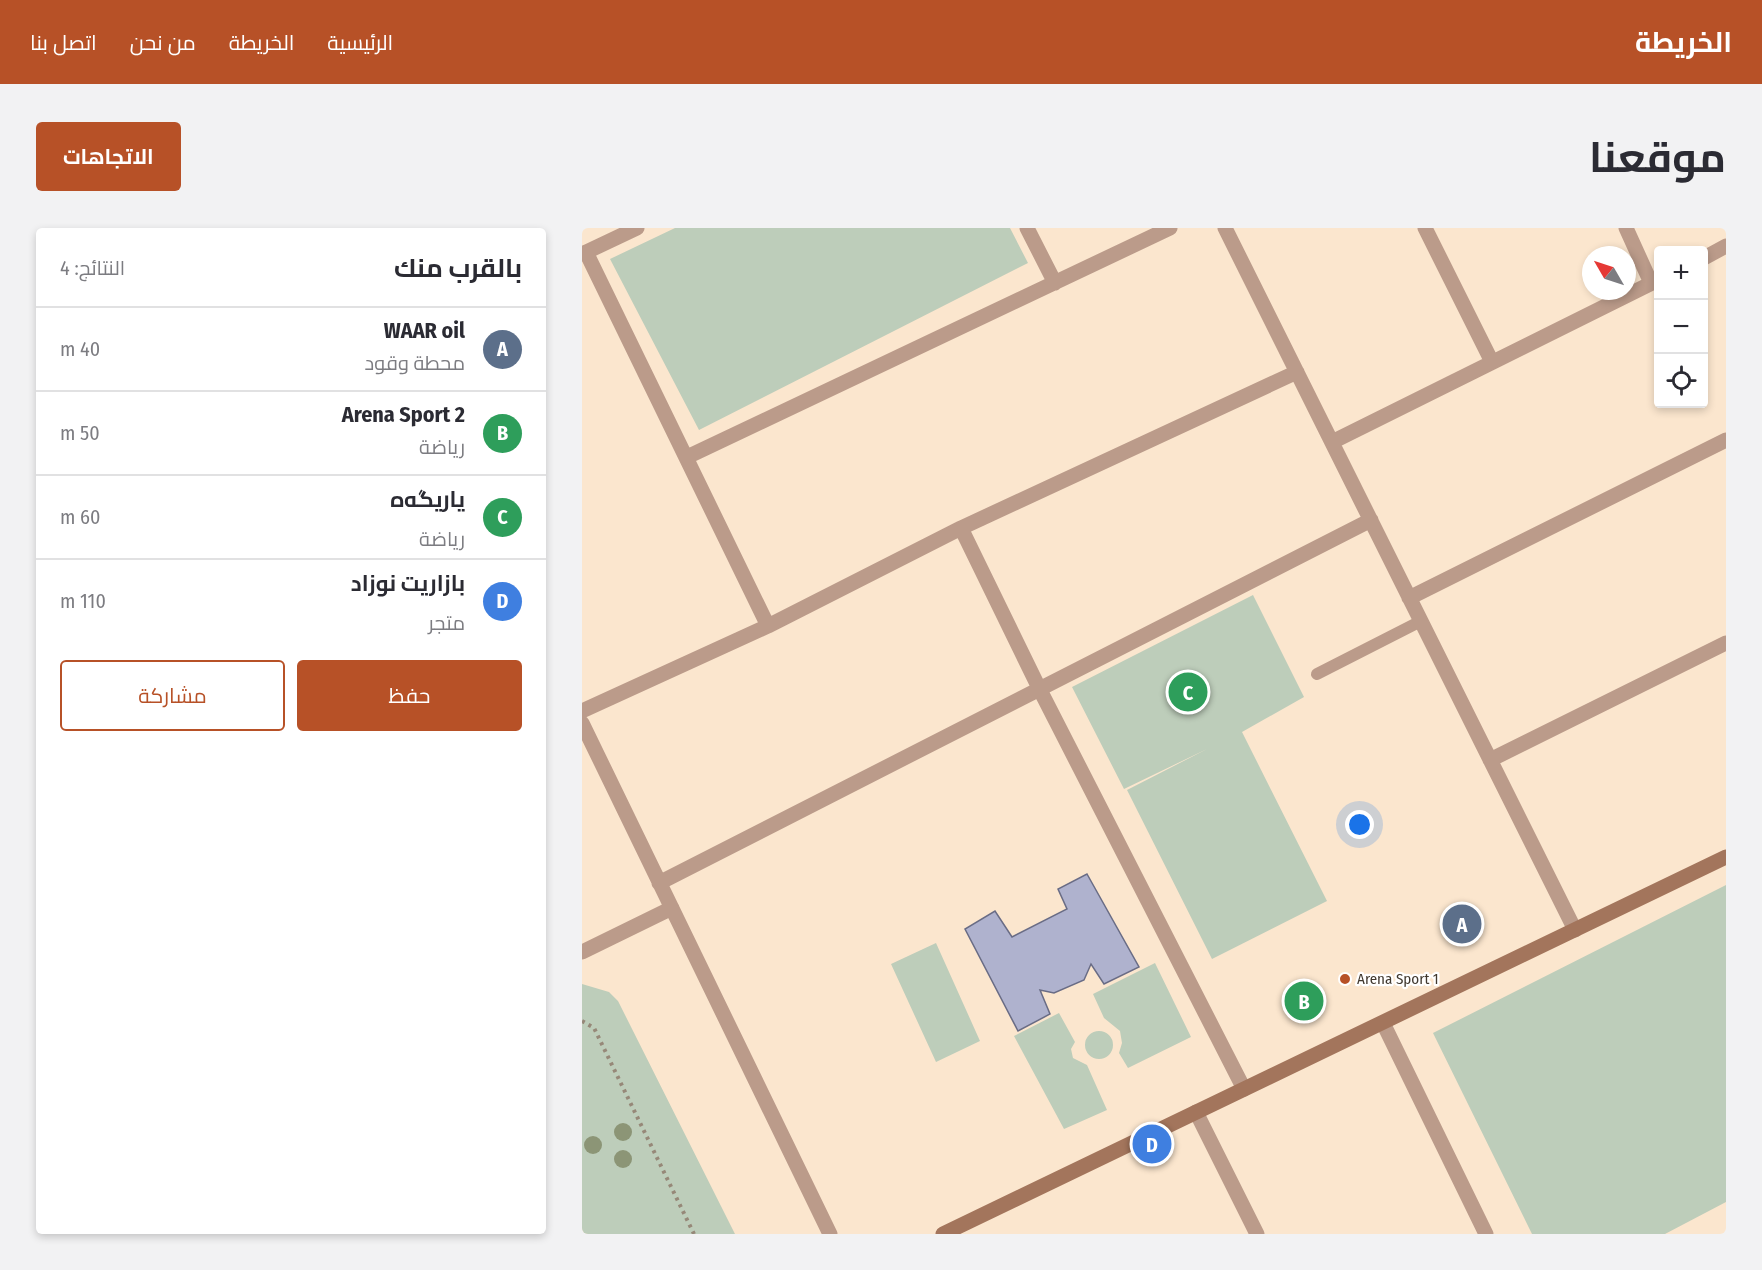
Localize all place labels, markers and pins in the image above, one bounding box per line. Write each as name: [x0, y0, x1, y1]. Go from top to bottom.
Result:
pin: C: [1168, 670, 1208, 714]
pin: A: [1442, 902, 1482, 946]
place label: Arena Sport 1: [1357, 970, 1439, 988]
marker: Arena Sport 1: [1338, 972, 1352, 986]
pin: B: [1284, 978, 1324, 1024]
pin: D: [1132, 1122, 1172, 1166]

